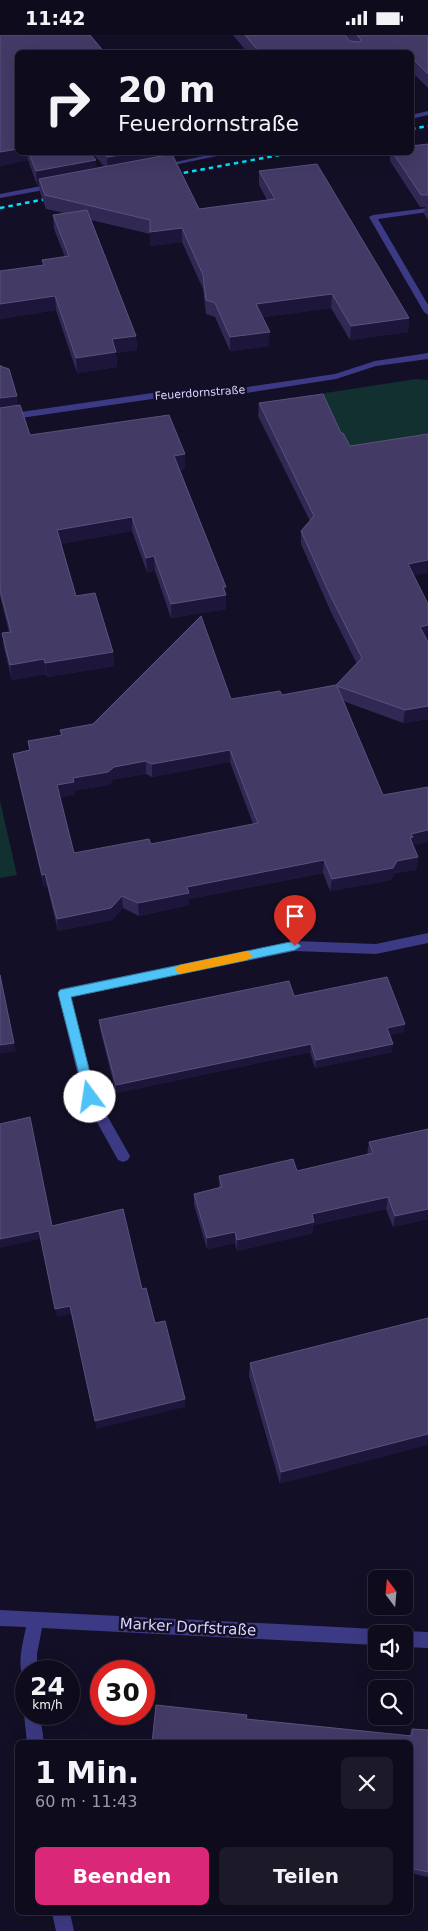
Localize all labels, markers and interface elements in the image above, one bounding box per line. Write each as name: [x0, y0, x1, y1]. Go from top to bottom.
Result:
text: 11:42: [25, 7, 85, 29]
icon: right: [35, 70, 100, 135]
text: 20 m: [118, 70, 215, 110]
text: Feuerdornstraße: [118, 111, 299, 136]
street label: Feuerdornstraße: [154, 383, 246, 403]
pin: [274, 895, 316, 946]
icon: arrive: [281, 902, 309, 930]
position arrow: [63, 1070, 115, 1122]
north arrow: [368, 1570, 412, 1615]
map controls: [368, 1570, 413, 1725]
street label: Marker Dorfstraße: [119, 1614, 257, 1640]
button: sound: [368, 1625, 413, 1670]
speed limit sign: 30: [90, 1660, 155, 1725]
text: 24: [30, 1672, 65, 1701]
button: search: [368, 1680, 413, 1725]
text: km/h: [32, 1698, 63, 1712]
text: 1 Min.: [35, 1755, 139, 1790]
button: close: [341, 1757, 393, 1809]
text: 60 m · 11:43: [35, 1792, 137, 1811]
button: Beenden: [35, 1847, 209, 1905]
button: Teilen: [219, 1847, 393, 1905]

